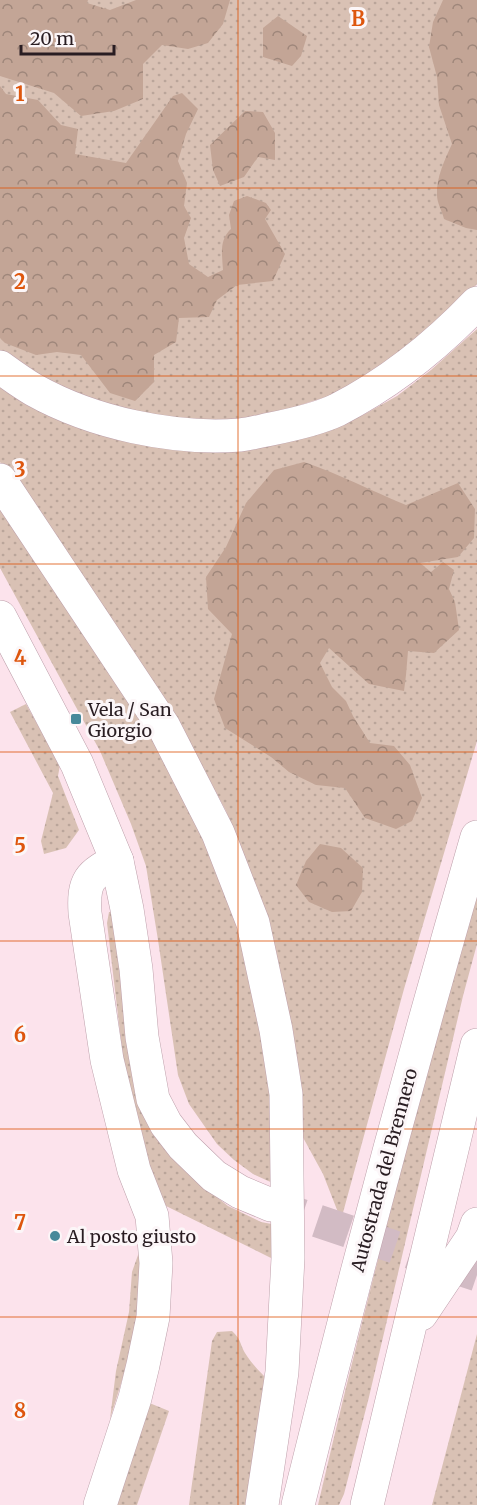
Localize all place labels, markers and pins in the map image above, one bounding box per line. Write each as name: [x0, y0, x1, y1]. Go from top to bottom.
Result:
place label: Vela / San Giorgio: [87, 698, 172, 742]
marker: Vela / San Giorgio: [69, 712, 83, 726]
place label: Al posto giusto: [66, 1225, 196, 1248]
marker: Al posto giusto: [48, 1229, 62, 1243]

